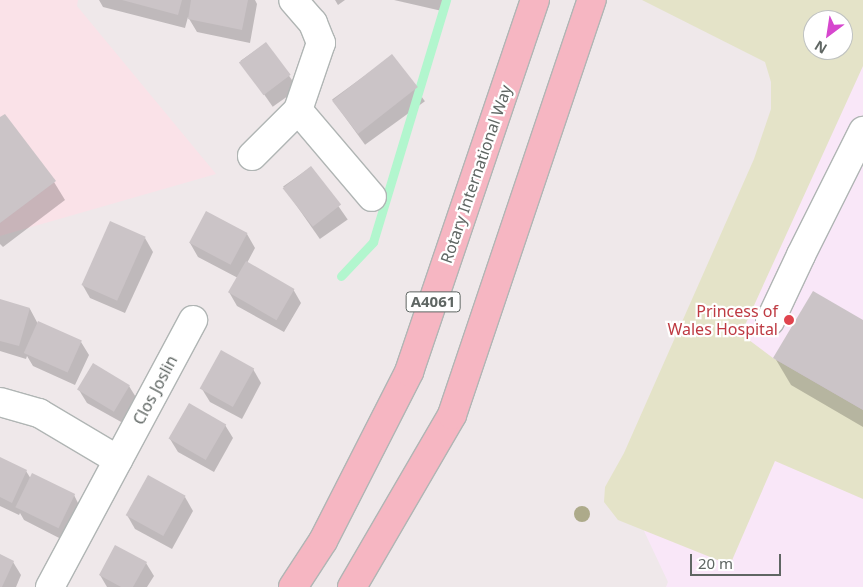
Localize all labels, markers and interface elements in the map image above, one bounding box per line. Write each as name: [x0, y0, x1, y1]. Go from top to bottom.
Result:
north arrow: [803, 10, 853, 60]
text: N: [811, 36, 830, 59]
street label: Rotary International Way: [436, 82, 516, 266]
road number: A4061: [406, 290, 460, 314]
place label: Princess of Wales Hospital: [667, 301, 778, 339]
marker: Princess of Wales Hospital: [782, 313, 796, 327]
street label: Clos Joslin: [129, 352, 181, 428]
scale bar: [693, 544, 784, 576]
text: 20 m: [698, 553, 733, 573]

